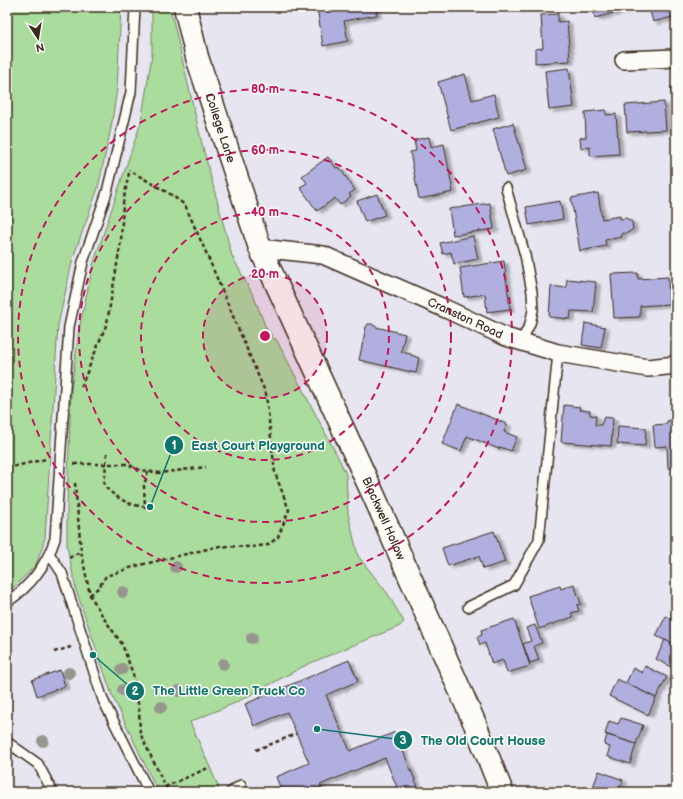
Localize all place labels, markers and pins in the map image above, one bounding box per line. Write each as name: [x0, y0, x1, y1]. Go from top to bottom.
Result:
centre of rings: [258, 329, 272, 343]
callout: East Court Playground: [164, 433, 333, 458]
callout: The Little Green Truck Co: [125, 678, 313, 703]
callout: The Old Court House: [393, 728, 554, 753]

